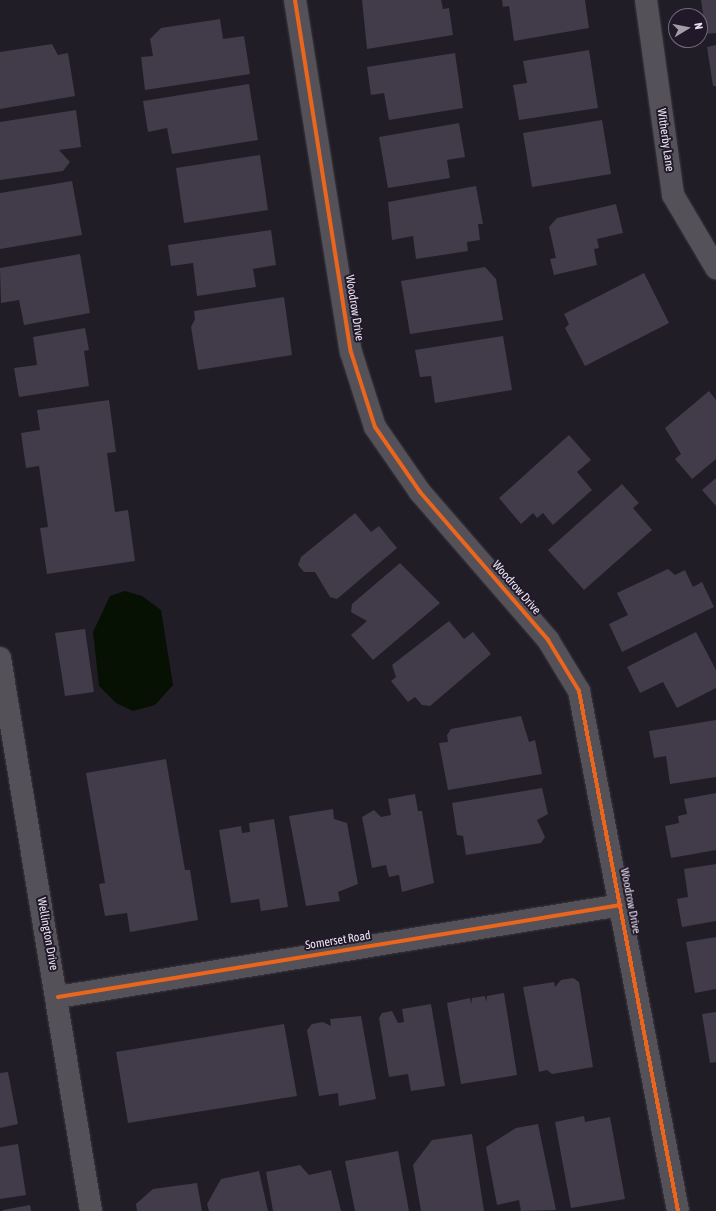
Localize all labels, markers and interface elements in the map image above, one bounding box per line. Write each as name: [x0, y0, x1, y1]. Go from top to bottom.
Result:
north arrow: [668, 8, 708, 48]
text: N: [692, 22, 705, 30]
street label: Witherby Lane: [653, 108, 677, 172]
street label: Woodrow Drive: [342, 274, 366, 342]
street label: Woodrow Drive: [489, 558, 543, 618]
street label: Woodrow Drive: [617, 867, 643, 935]
street label: Wellington Drive: [34, 896, 60, 972]
street label: Somerset Road: [304, 929, 372, 953]

